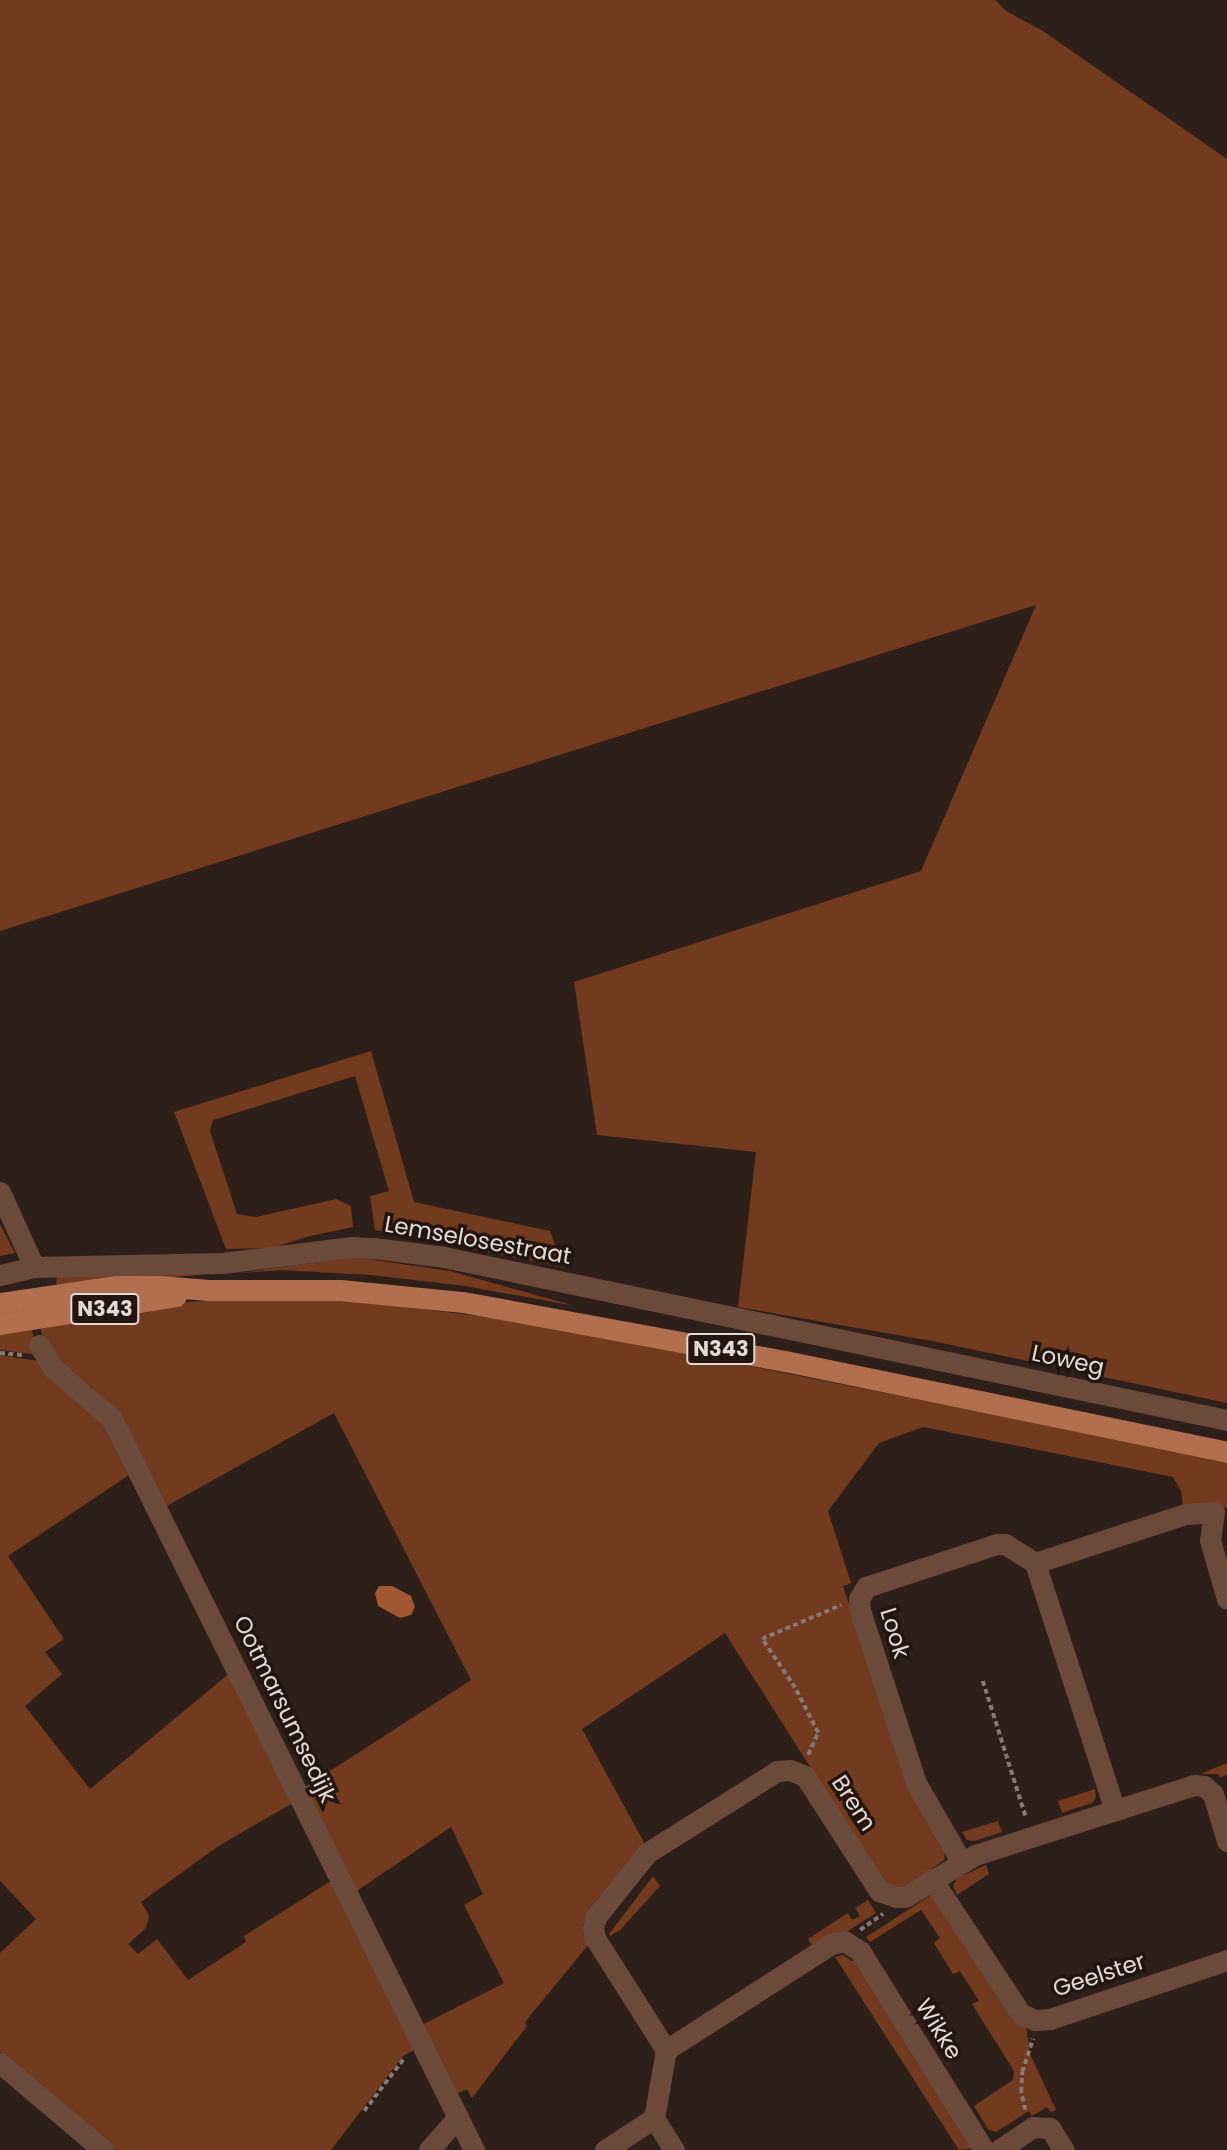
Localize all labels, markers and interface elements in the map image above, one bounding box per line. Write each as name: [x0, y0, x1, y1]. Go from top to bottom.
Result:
street label: Lemselosestraat: [382, 1210, 574, 1270]
road number: N343: [70, 1292, 140, 1326]
road number: N343: [686, 1332, 756, 1366]
street label: Loweg: [1029, 1339, 1107, 1381]
street label: Look: [874, 1604, 916, 1662]
street label: Ootmarsumsedijk: [228, 1611, 342, 1807]
street label: Brem: [826, 1770, 882, 1836]
street label: Geelster: [1049, 1947, 1149, 2003]
street label: Wikke: [910, 1994, 968, 2064]

